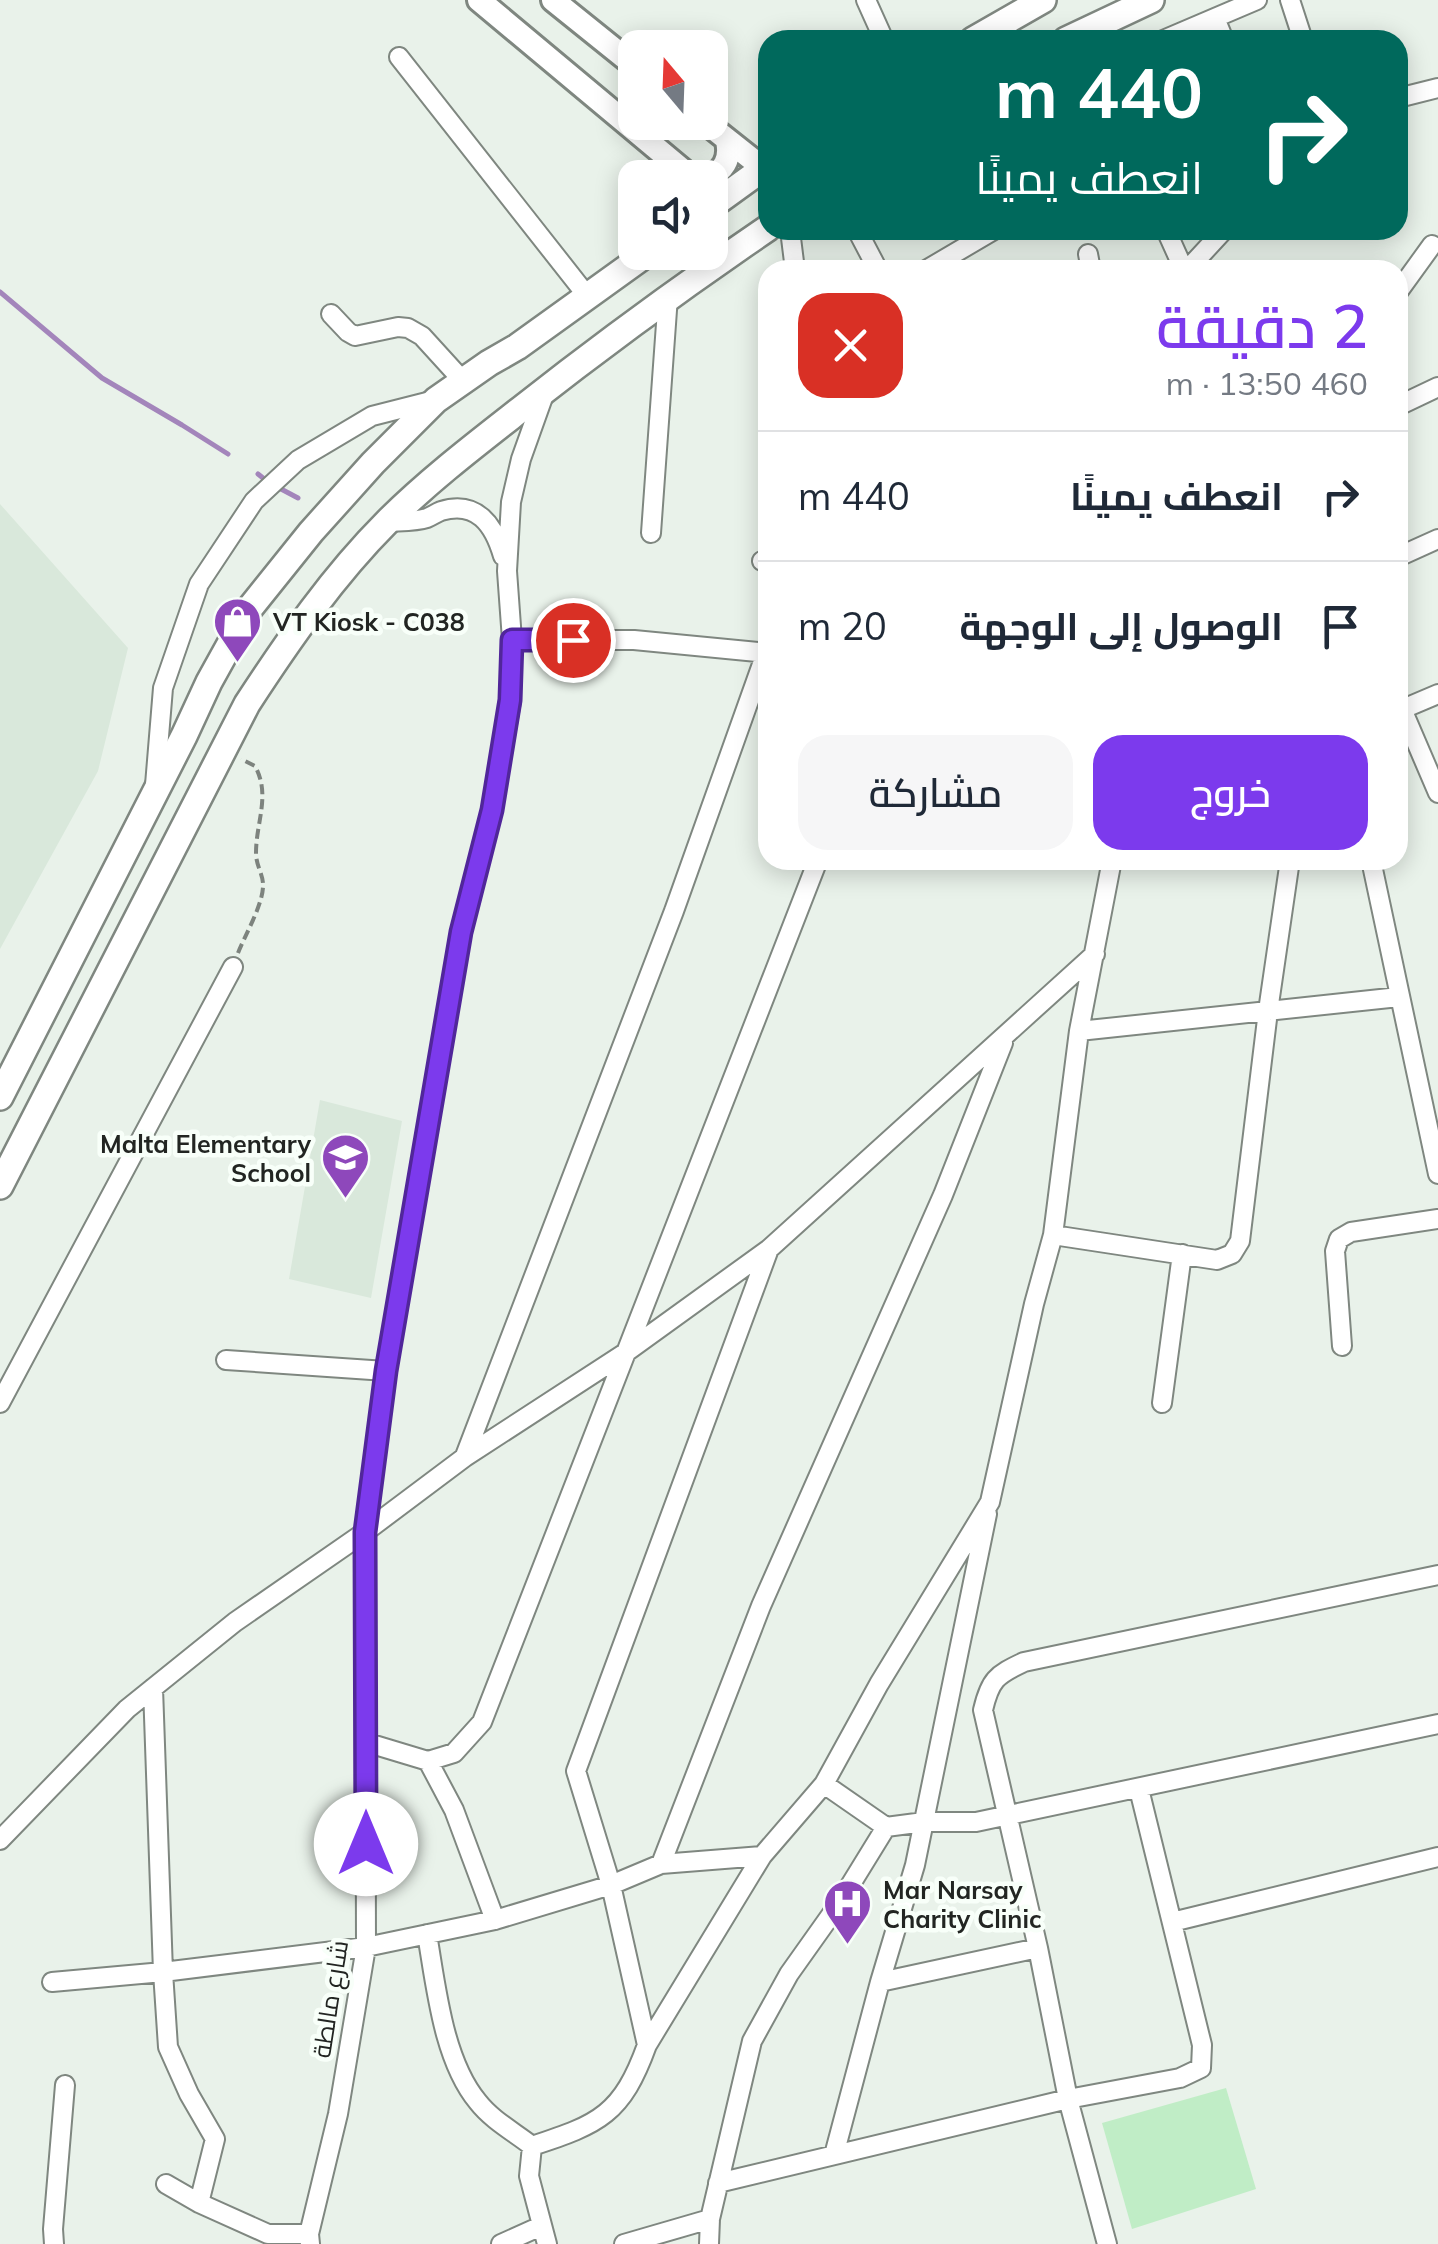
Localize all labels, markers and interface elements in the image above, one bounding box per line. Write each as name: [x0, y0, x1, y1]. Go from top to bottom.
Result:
north arrow: [618, 30, 728, 140]
map controls: [618, 30, 728, 270]
text: 440 m: [995, 48, 1203, 136]
icon: right: [1238, 70, 1368, 200]
text: انعطف يمينًا: [975, 149, 1203, 205]
button: sound: [618, 160, 728, 270]
text: 2 دقيقة: [1156, 288, 1368, 363]
button: close: [798, 293, 903, 398]
text: 460 m · 13:50: [1166, 363, 1368, 403]
icon: right: [1313, 469, 1368, 524]
text: 440 m: [798, 472, 910, 520]
text: انعطف يمينًا: [1070, 472, 1283, 520]
shop icon: VT Kiosk - C038: [212, 596, 264, 664]
pin: [531, 598, 616, 683]
icon: arrive: [1313, 599, 1368, 654]
text: 20 m: [798, 602, 887, 650]
text: الوصول إلى الوجهة: [959, 602, 1283, 650]
place label: VT Kiosk - C038: [272, 606, 465, 637]
icon: arrive: [546, 613, 601, 668]
button: مشاركة: [798, 735, 1073, 850]
button: خروج: [1093, 735, 1368, 850]
place label: Malta Elementary School: [100, 1128, 311, 1188]
school or university icon: Malta Elementary School: [320, 1132, 372, 1200]
position arrow: [314, 1792, 418, 1896]
place label: Mar Narsay Charity Clinic: [883, 1874, 1042, 1934]
hospital icon: Mar Narsay Charity Clinic: [822, 1878, 874, 1946]
street label: شارع مالطة: [305, 1938, 356, 2060]

